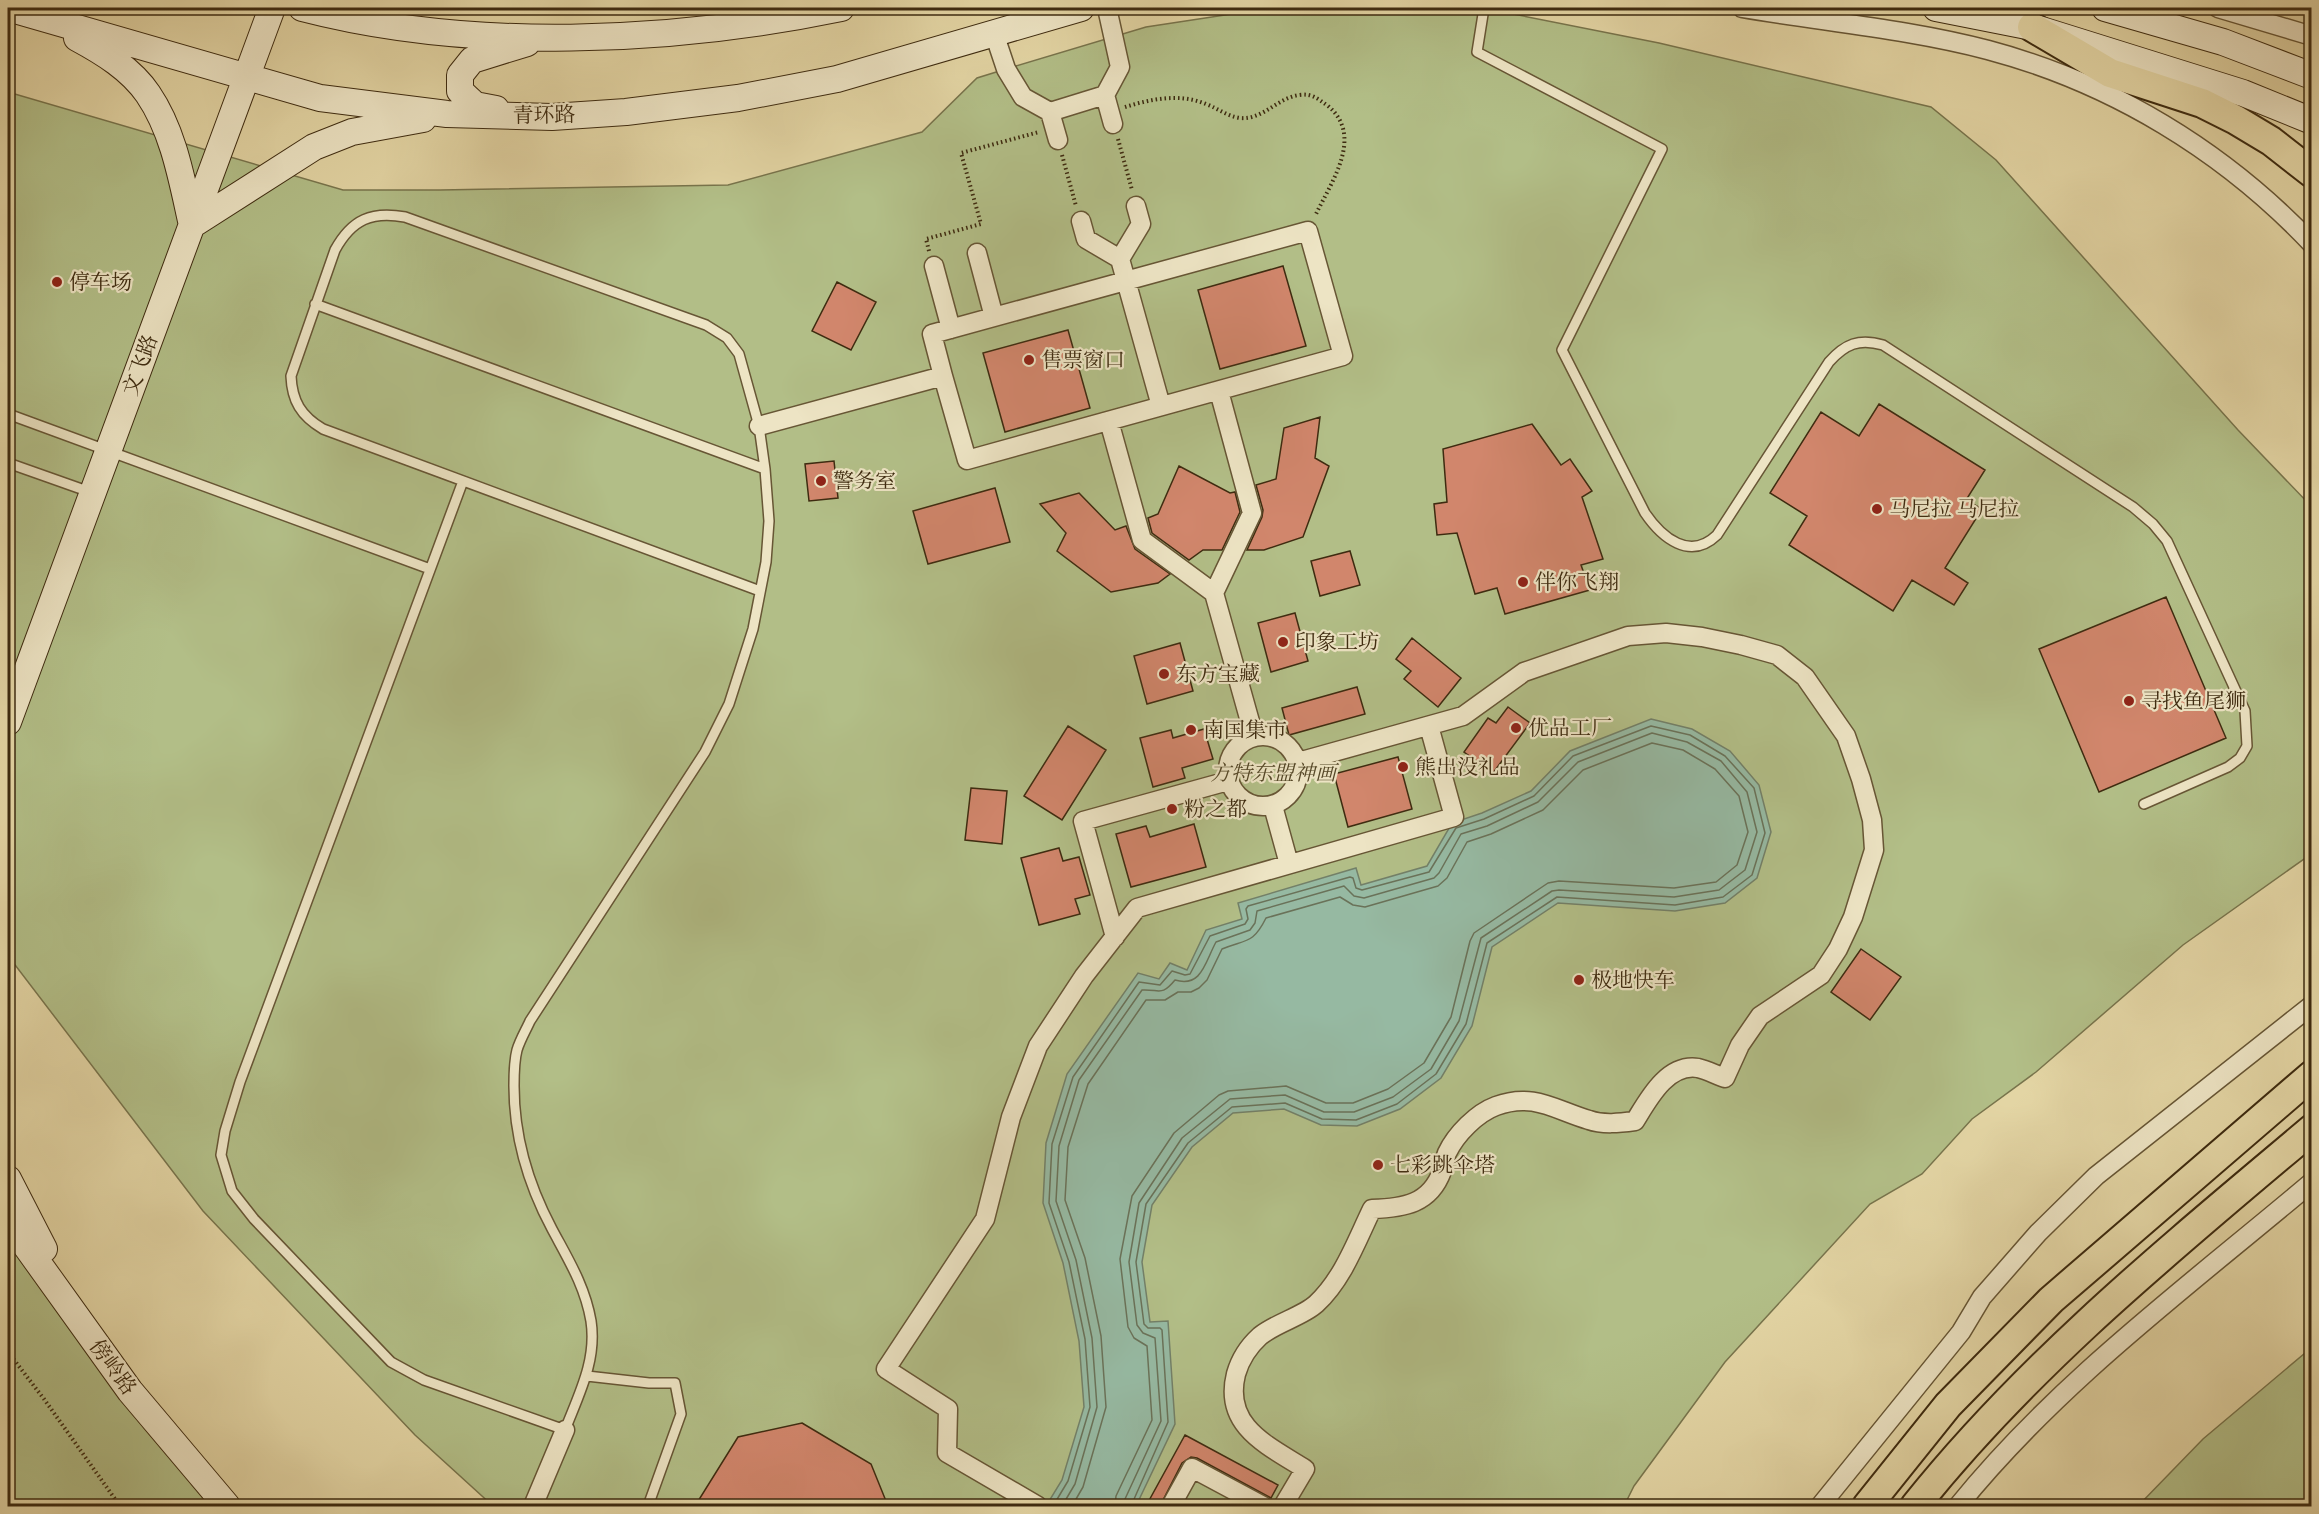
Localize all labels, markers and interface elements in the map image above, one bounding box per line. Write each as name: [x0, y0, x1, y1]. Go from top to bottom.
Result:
street label: 青环路: [512, 100, 576, 130]
place label: 停车场: [69, 268, 132, 296]
marker: 停车场: [50, 275, 64, 289]
street label: 文飞路: [116, 331, 164, 399]
place label: 售票窗口: [1041, 346, 1125, 374]
marker: 售票窗口: [1022, 353, 1036, 367]
place label: 警务室: [833, 467, 896, 495]
marker: 警务室: [814, 474, 828, 488]
place label: 马尼拉 马尼拉: [1889, 495, 2019, 523]
marker: 马尼拉 马尼拉: [1870, 502, 1884, 516]
place label: 伴你飞翔: [1535, 568, 1619, 596]
marker: 伴你飞翔: [1516, 575, 1530, 589]
place label: 印象工坊: [1295, 628, 1379, 656]
marker: 印象工坊: [1276, 635, 1290, 649]
place label: 东方宝藏: [1176, 660, 1260, 688]
marker: 东方宝藏: [1157, 667, 1171, 681]
place label: 寻找鱼尾狮: [2141, 687, 2246, 715]
marker: 寻找鱼尾狮: [2122, 694, 2136, 708]
place label: 优品工厂: [1528, 714, 1612, 742]
place label: 南国集市: [1203, 716, 1287, 744]
marker: 优品工厂: [1509, 721, 1523, 735]
marker: 南国集市: [1184, 723, 1198, 737]
place label: 熊出没礼品: [1415, 753, 1520, 781]
park label: 方特东盟神画: [1210, 759, 1340, 787]
marker: 熊出没礼品: [1396, 760, 1410, 774]
place label: 粉之都: [1184, 795, 1247, 823]
marker: 粉之都: [1165, 802, 1179, 816]
place label: 极地快车: [1591, 966, 1675, 994]
marker: 极地快车: [1572, 973, 1586, 987]
place label: 七彩跳伞塔: [1390, 1151, 1495, 1179]
marker: 七彩跳伞塔: [1371, 1158, 1385, 1172]
street label: 傍岭路: [83, 1333, 143, 1401]

